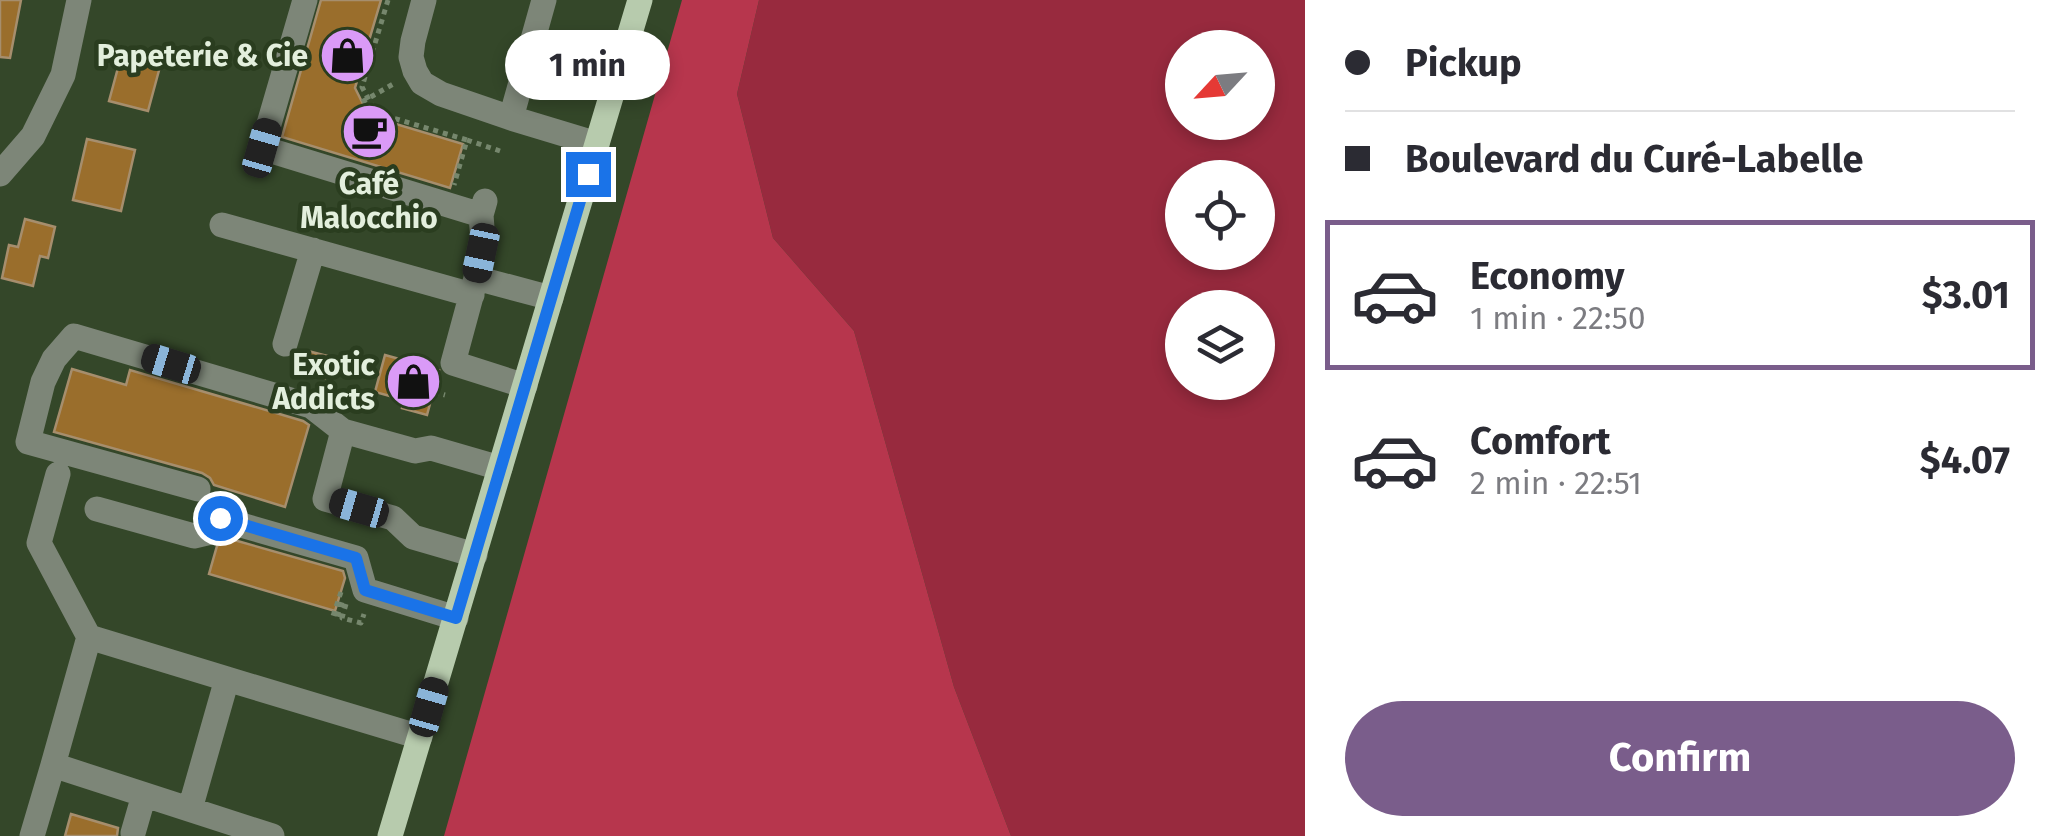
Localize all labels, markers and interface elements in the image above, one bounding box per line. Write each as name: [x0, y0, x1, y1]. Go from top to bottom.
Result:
shop icon: Papeterie & Cie: [317, 26, 377, 86]
callout: 1 min: [506, 29, 670, 99]
north arrow: [1165, 30, 1275, 140]
map controls: [1165, 30, 1275, 400]
place label: Papeterie & Cie: [97, 38, 308, 74]
text: Pickup: [1405, 40, 1522, 86]
text: 1 min: [549, 46, 626, 84]
cafe icon: Café Malocchio: [339, 102, 399, 162]
car: [239, 115, 285, 181]
text: Boulevard du Curé-Labelle: [1405, 136, 1864, 182]
route end: [566, 152, 611, 197]
button: locate: [1165, 160, 1275, 270]
place label: Café Malocchio: [300, 166, 438, 236]
car: [460, 221, 502, 285]
icon: car: [1350, 250, 1440, 340]
text: Economy: [1470, 253, 1625, 299]
text: $3.01: [1922, 272, 2010, 318]
button: layers: [1165, 290, 1275, 400]
text: 1 min · 22:50: [1470, 299, 1646, 337]
car: [138, 341, 204, 387]
place label: Exotic Addicts: [271, 347, 376, 417]
shop icon: Exotic Addicts: [384, 352, 444, 412]
icon: car: [1350, 415, 1440, 505]
text: Comfort: [1470, 418, 1611, 464]
text: $4.07: [1920, 437, 2010, 483]
text: 2 min · 22:51: [1470, 464, 1642, 502]
car: [326, 485, 392, 531]
route start: [198, 496, 243, 541]
car: [406, 674, 452, 740]
button: Confirm: [1345, 701, 2015, 816]

